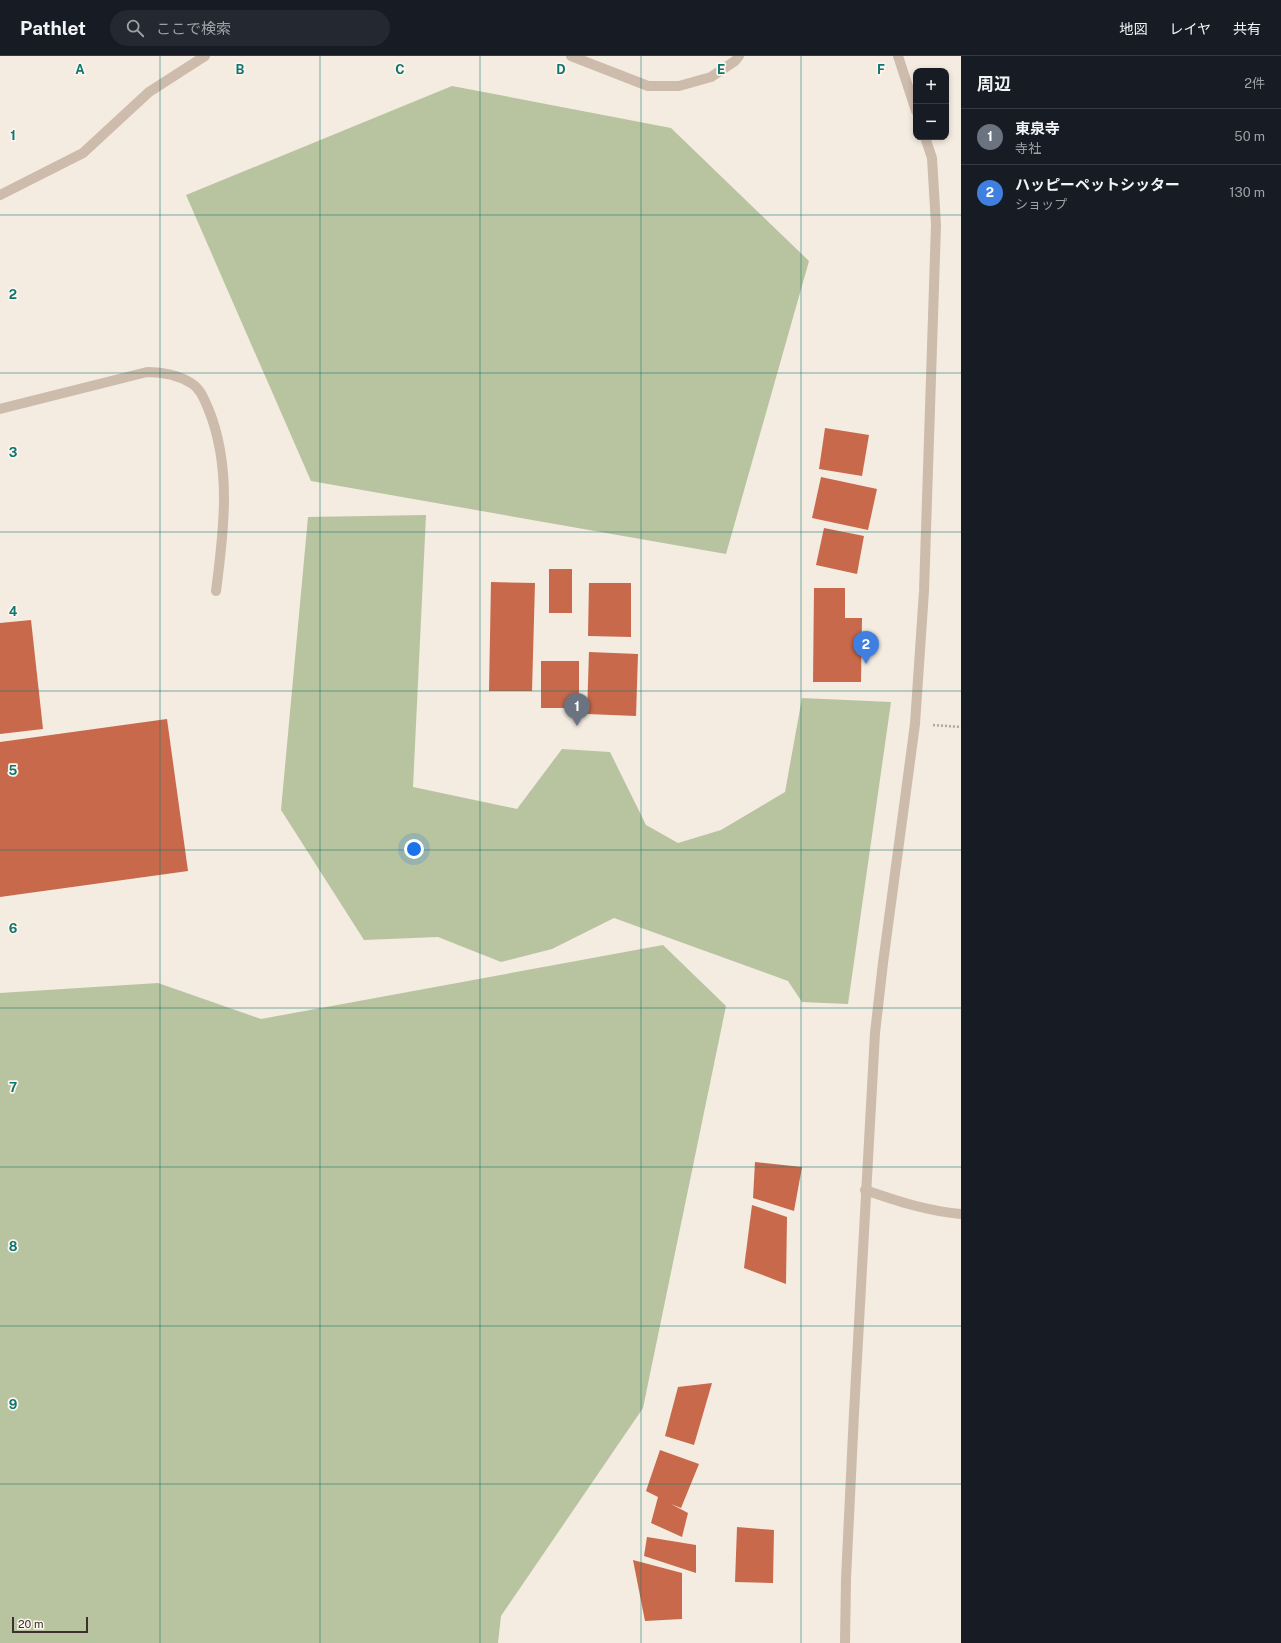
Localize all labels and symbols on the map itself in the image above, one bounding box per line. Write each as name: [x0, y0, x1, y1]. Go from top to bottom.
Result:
text: A: [75, 62, 85, 77]
text: B: [236, 62, 245, 77]
text: C: [395, 62, 405, 77]
text: D: [556, 62, 566, 77]
text: E: [717, 62, 725, 77]
text: F: [877, 62, 885, 77]
text: 1: [10, 128, 16, 143]
text: 2: [9, 287, 17, 302]
text: 3: [9, 445, 18, 460]
text: 4: [9, 604, 18, 619]
pin: 2: [853, 631, 879, 664]
pin: 1: [564, 693, 590, 726]
text: 5: [9, 763, 18, 778]
your location: [404, 839, 424, 859]
text: 6: [9, 921, 18, 936]
text: 7: [9, 1080, 17, 1095]
text: 8: [9, 1239, 18, 1254]
text: 9: [9, 1397, 17, 1412]
scale bar: [12, 1615, 88, 1634]

